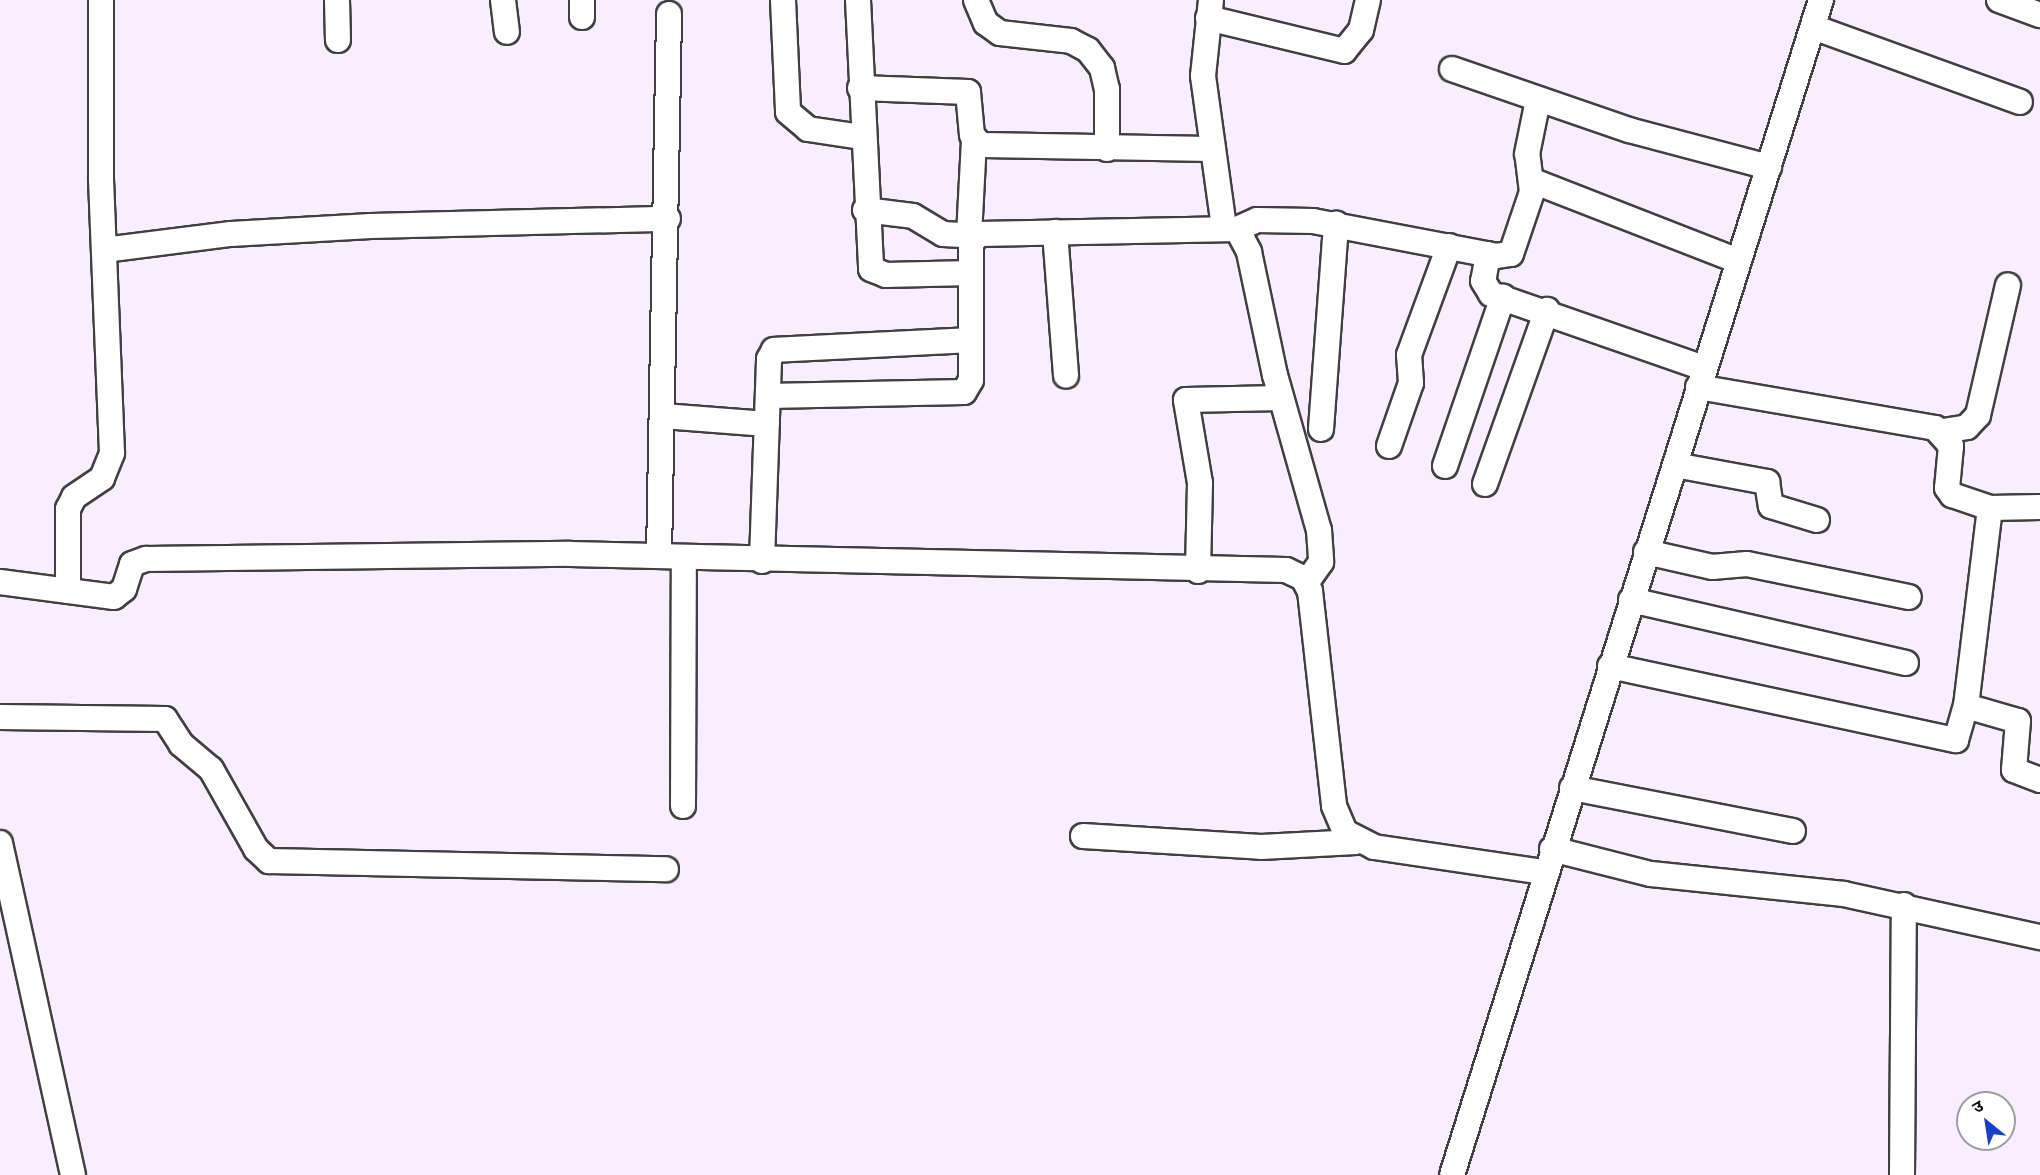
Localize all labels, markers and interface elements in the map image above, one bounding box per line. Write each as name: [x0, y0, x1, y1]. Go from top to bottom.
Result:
north arrow: [1956, 1091, 2016, 1151]
text: उ: [1969, 1096, 1987, 1117]

